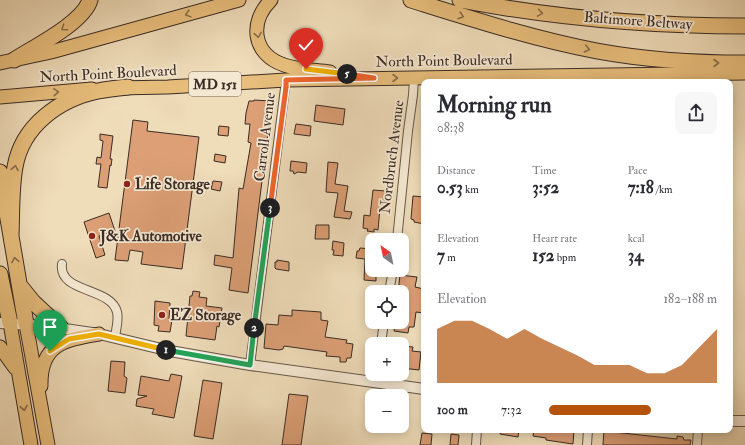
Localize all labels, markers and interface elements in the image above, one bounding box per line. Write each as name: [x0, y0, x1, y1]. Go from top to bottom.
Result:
one-way arrow: [537, 8, 543, 17]
street label: Baltimore Beltway: [583, 8, 693, 34]
one-way arrow: [185, 9, 192, 18]
one-way arrow: [457, 11, 464, 19]
one-way arrow: [62, 23, 69, 30]
pin: [289, 28, 323, 69]
one-way arrow: [253, 31, 261, 38]
icon: check: [295, 34, 317, 56]
one-way arrow: [584, 44, 590, 52]
street label: North Point Boulevard: [375, 50, 513, 72]
one-way arrow: [713, 59, 719, 67]
street label: North Point Boulevard: [39, 61, 178, 87]
pin: 5: [337, 64, 357, 84]
text: 5: [345, 67, 349, 80]
road number: MD 151: [189, 72, 241, 96]
one-way arrow: [392, 74, 398, 82]
one-way arrow: [53, 87, 59, 96]
street label: Carroll Avenue: [250, 91, 280, 183]
text: Morning run: [437, 91, 552, 119]
button: share: [675, 92, 717, 134]
street label: Nordbruch Avenue: [376, 99, 408, 215]
text: 08:38: [437, 120, 464, 136]
text: Distance: [437, 164, 475, 177]
text: Time: [532, 164, 556, 177]
text: Pace: [628, 164, 647, 177]
one-way arrow: [11, 165, 19, 171]
place label: Life Storage: [135, 175, 211, 195]
text: 0.53: [437, 177, 463, 198]
text: 3:52: [532, 177, 559, 198]
text: 7:18: [628, 177, 654, 198]
marker: Life Storage: [122, 179, 132, 189]
text: km: [463, 183, 479, 196]
text: /km: [654, 183, 673, 196]
pin: 3: [260, 198, 280, 218]
text: 3: [268, 201, 272, 214]
place label: J&K Automotive: [99, 227, 202, 247]
marker: J&K Automotive: [87, 231, 97, 241]
text: Elevation: [437, 232, 479, 245]
text: Heart rate: [532, 232, 577, 245]
text: kcal: [628, 232, 645, 245]
north arrow: [365, 233, 409, 277]
map controls: [365, 233, 409, 433]
text: 7: [437, 245, 445, 266]
text: 152: [532, 245, 554, 266]
text: 34: [628, 245, 643, 266]
text: m: [445, 251, 456, 264]
text: bpm: [554, 251, 576, 264]
one-way arrow: [11, 257, 20, 263]
button: locate: [365, 285, 409, 329]
text: Elevation: [437, 291, 487, 307]
text: 182–188 m: [663, 291, 717, 307]
place label: EZ Storage: [170, 306, 242, 326]
pin: [33, 310, 67, 351]
marker: EZ Storage: [157, 310, 167, 320]
icon: arrive: [39, 316, 61, 338]
pin: 2: [244, 318, 264, 338]
text: 2: [251, 321, 257, 334]
button: +: [365, 337, 409, 381]
pin: 1: [156, 340, 176, 360]
text: 1: [164, 343, 168, 356]
button: −: [365, 389, 409, 433]
text: 100 m: [437, 402, 468, 418]
text: 7:32: [501, 402, 522, 418]
one-way arrow: [20, 405, 28, 412]

